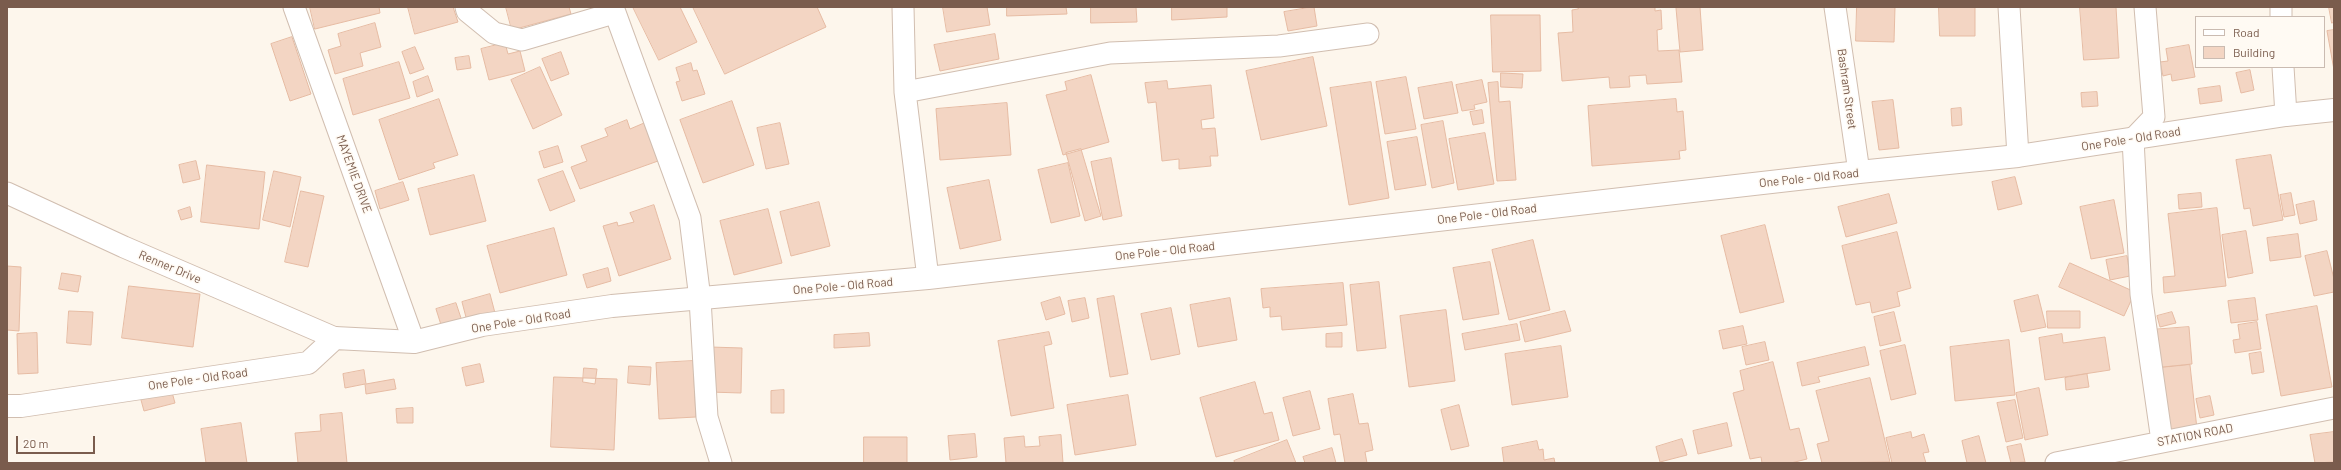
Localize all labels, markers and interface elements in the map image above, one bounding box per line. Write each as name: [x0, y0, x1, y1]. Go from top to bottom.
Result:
legend: [2195, 16, 2325, 68]
text: Road: [2233, 25, 2260, 39]
text: Building: [2233, 45, 2275, 59]
street label: Bashram Street: [1834, 48, 1860, 130]
street label: One Pole - Old Road: [2080, 124, 2182, 154]
street label: MAYEMIE DRIVE: [333, 133, 375, 215]
street label: One Pole - Old Road: [1758, 166, 1860, 190]
street label: One Pole - Old Road: [1436, 201, 1538, 227]
street label: One Pole - Old Road: [1114, 239, 1216, 263]
street label: Renner Drive: [137, 247, 203, 287]
street label: One Pole - Old Road: [792, 274, 894, 298]
street label: One Pole - Old Road: [470, 306, 572, 336]
street label: One Pole - Old Road: [147, 365, 249, 393]
street label: STATION ROAD: [2156, 421, 2234, 449]
scale bar: [18, 428, 97, 454]
text: 20 m: [23, 436, 49, 450]

